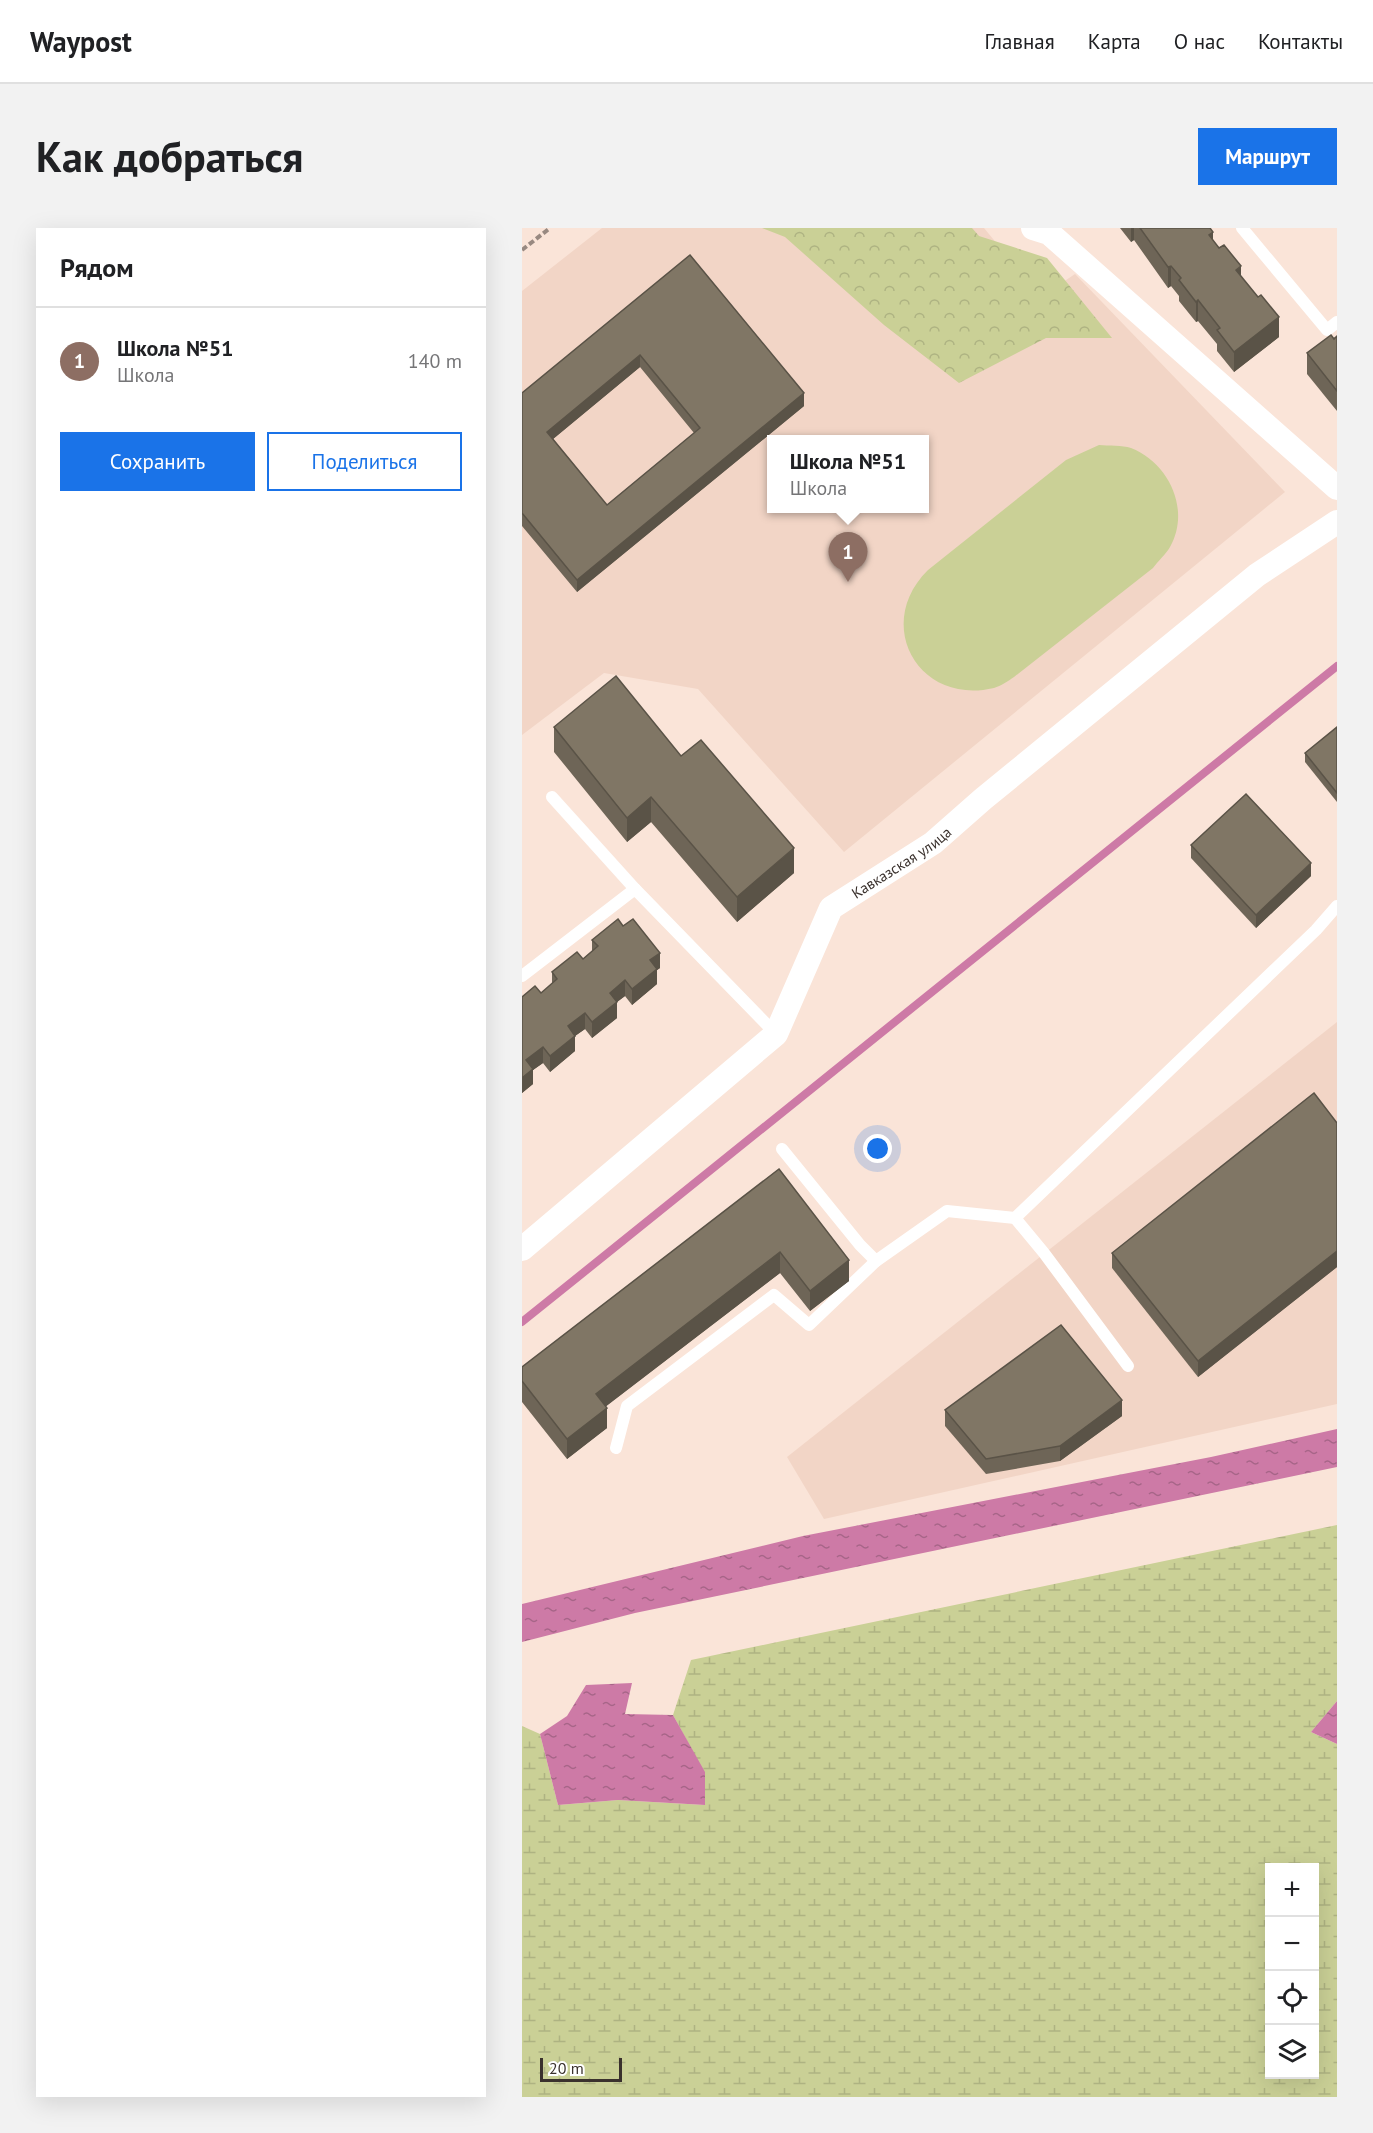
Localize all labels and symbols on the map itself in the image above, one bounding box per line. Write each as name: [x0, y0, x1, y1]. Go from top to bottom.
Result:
pin: 1: [828, 532, 868, 582]
street label: Кавказская улица: [848, 822, 955, 902]
your location: [863, 1134, 892, 1163]
scale bar: [540, 2055, 622, 2082]

